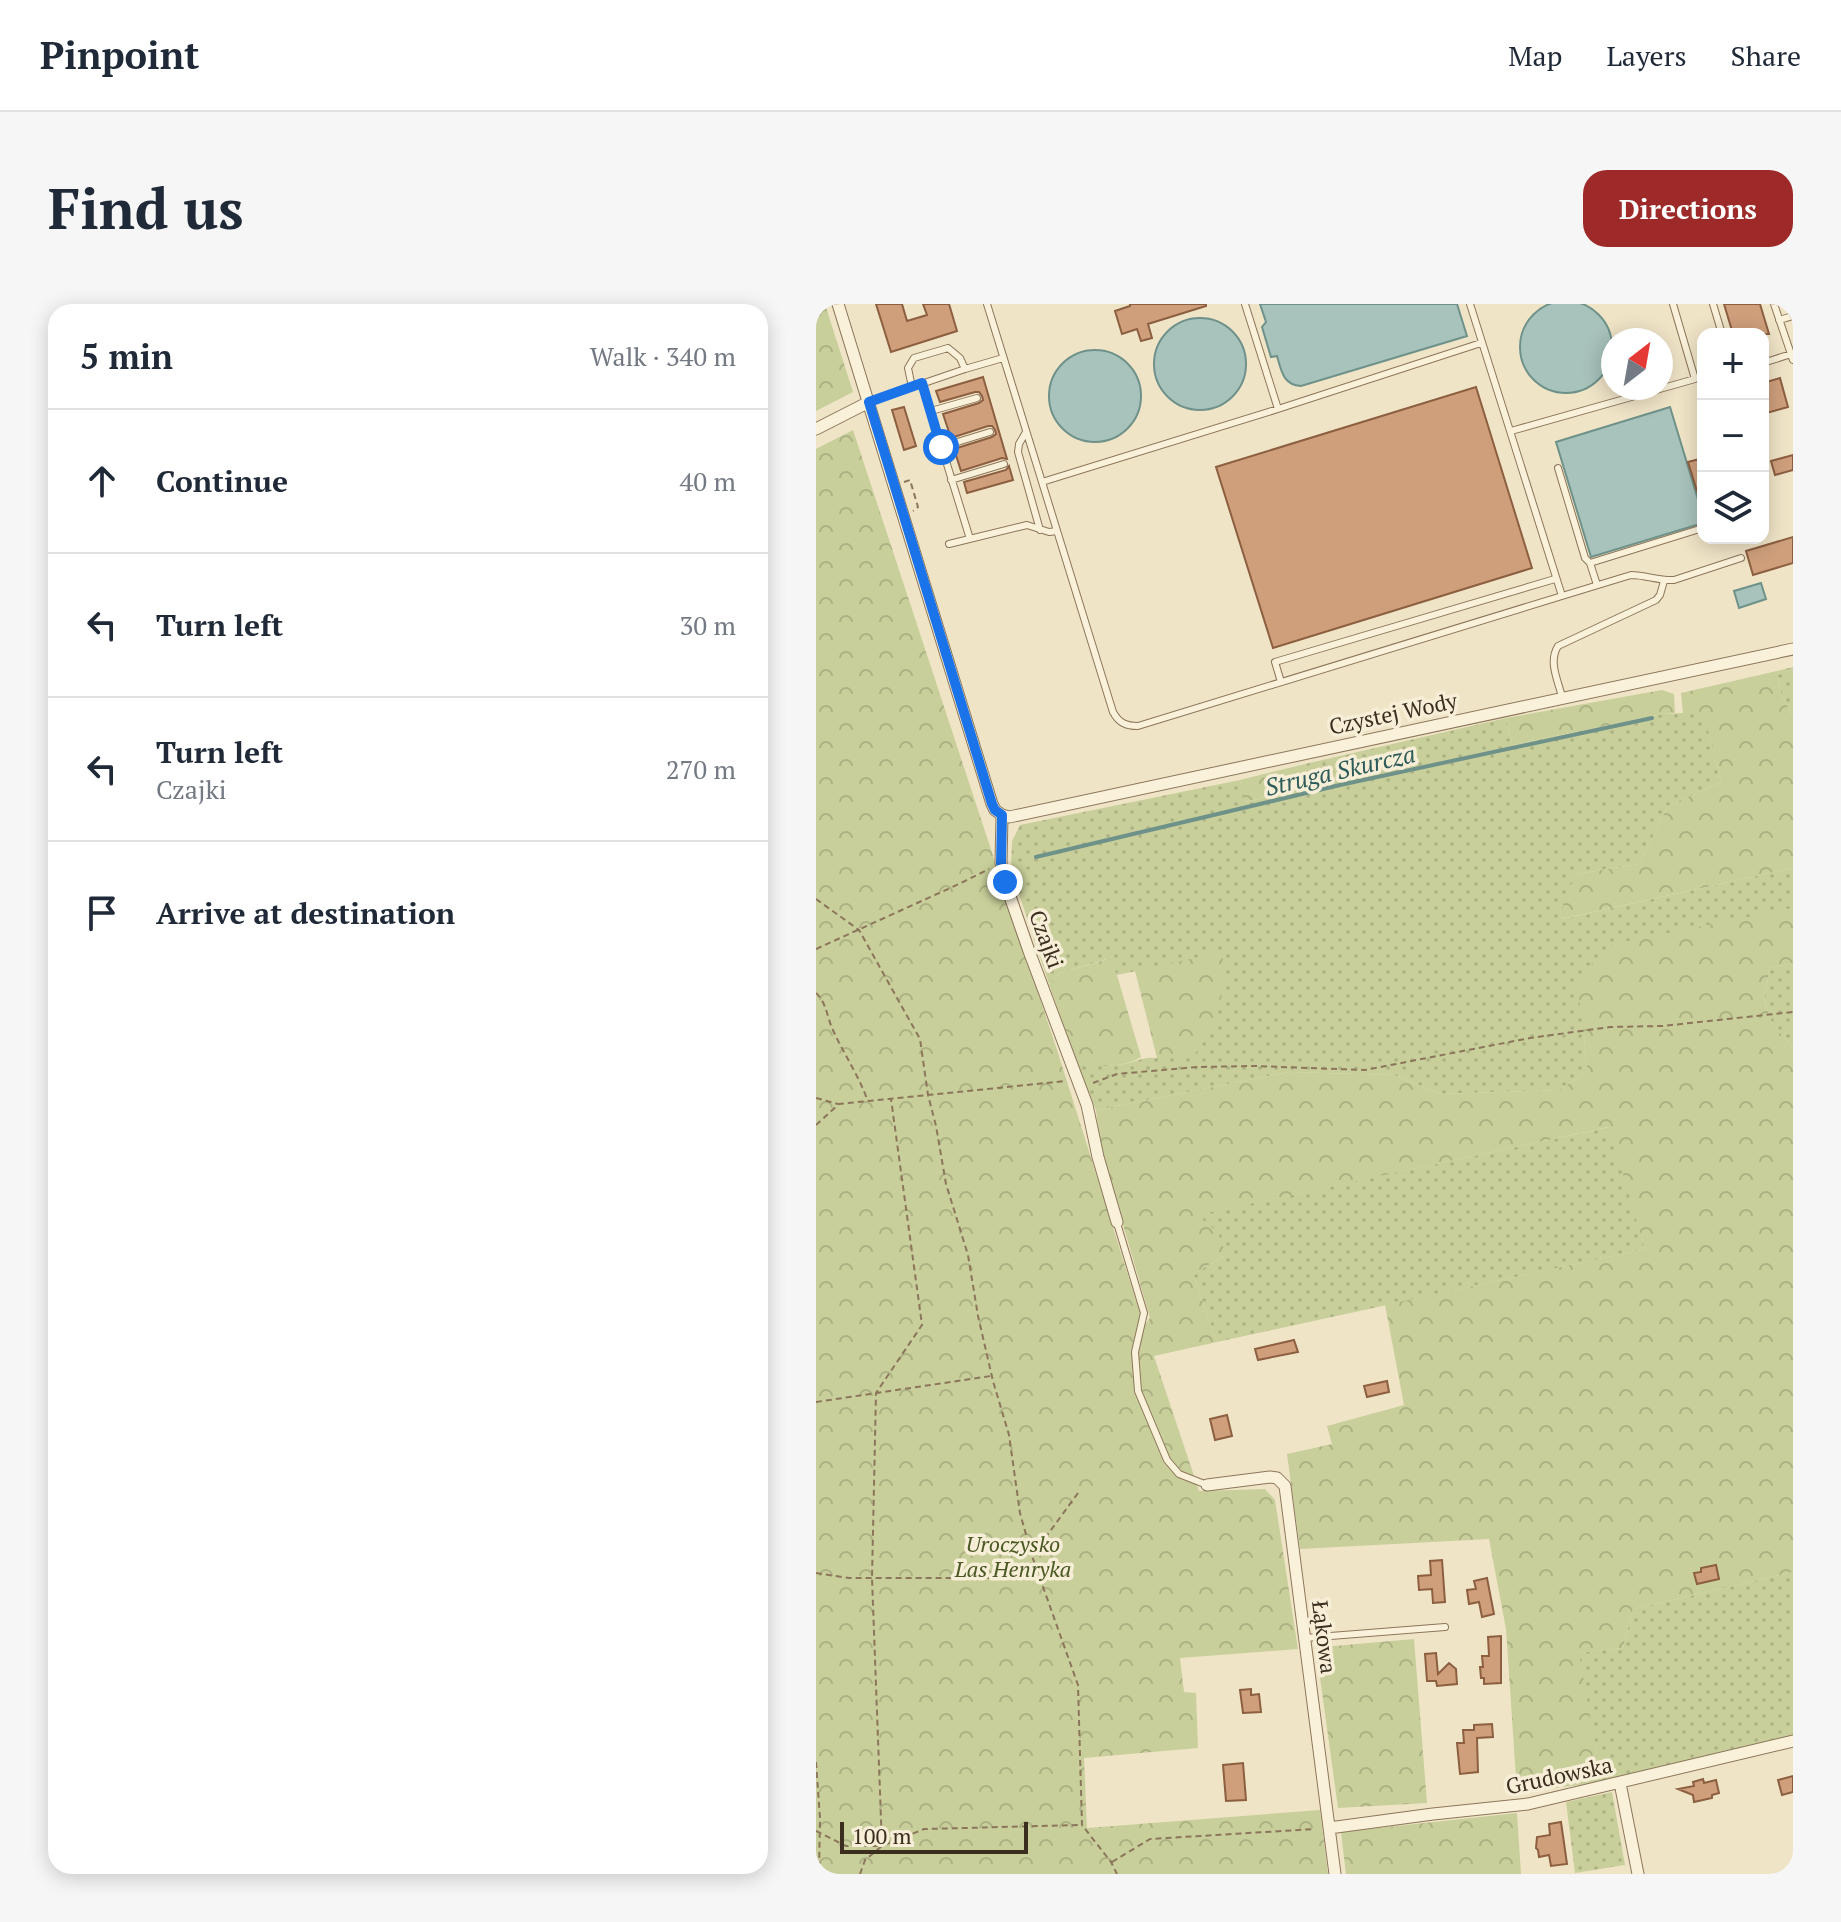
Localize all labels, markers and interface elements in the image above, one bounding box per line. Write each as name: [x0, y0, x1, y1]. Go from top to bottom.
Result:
text: Pinpoint: [40, 30, 199, 80]
text: Map: [1508, 37, 1562, 74]
text: Layers: [1606, 37, 1687, 74]
text: Share: [1731, 37, 1801, 74]
button: Directions: [1583, 170, 1793, 247]
text: Find us: [48, 171, 244, 245]
north arrow: [1601, 328, 1673, 400]
map controls: [1697, 328, 1769, 544]
button: +: [1697, 328, 1769, 400]
text: 5 min: [80, 334, 173, 379]
text: Walk · 340 m: [590, 339, 736, 373]
button: −: [1697, 400, 1769, 472]
route start: [923, 429, 959, 465]
icon: ahead: [80, 459, 124, 503]
text: Continue: [156, 461, 288, 501]
text: 40 m: [680, 464, 736, 498]
button: layers: [1697, 472, 1769, 544]
icon: left: [80, 603, 124, 647]
text: Turn left: [156, 605, 283, 645]
text: 30 m: [680, 608, 736, 642]
street label: Czystej Wody: [1326, 685, 1461, 741]
text: Turn left: [156, 732, 283, 772]
water label: Struga Skurcza: [1262, 737, 1418, 803]
icon: left: [80, 747, 124, 791]
text: 270 m: [666, 752, 736, 786]
text: Czajki: [156, 772, 227, 806]
route end: [987, 864, 1023, 900]
icon: arrive: [80, 891, 124, 935]
text: Arrive at destination: [156, 893, 455, 933]
street label: Czajki: [1023, 906, 1071, 972]
park label: Uroczysko Las Henryka: [954, 1529, 1071, 1583]
street label: Łąkowa: [1306, 1599, 1344, 1675]
street label: Grudowska: [1503, 1750, 1615, 1800]
scale bar: [840, 1818, 1028, 1854]
text: 100 m: [852, 1821, 912, 1850]

